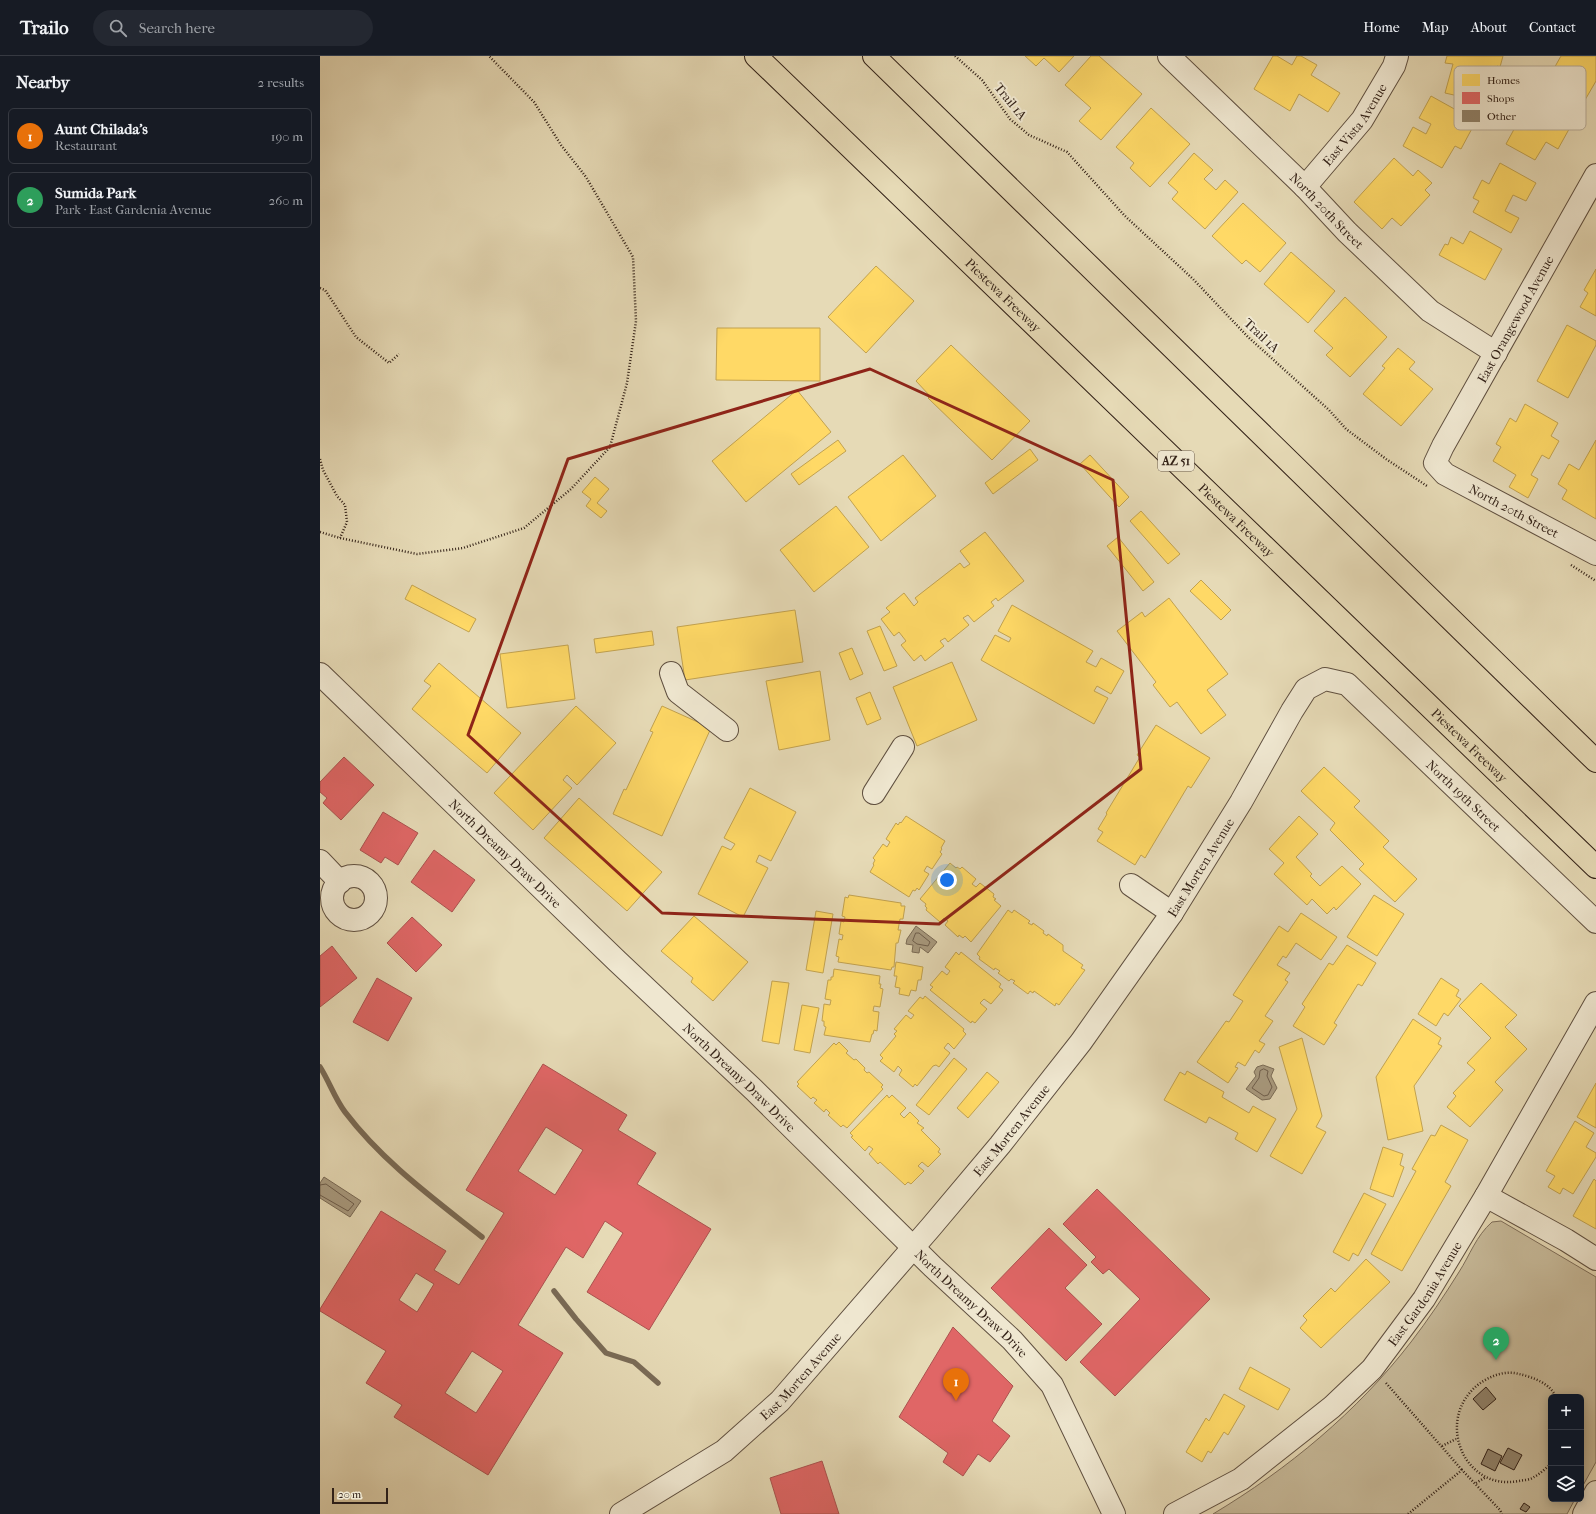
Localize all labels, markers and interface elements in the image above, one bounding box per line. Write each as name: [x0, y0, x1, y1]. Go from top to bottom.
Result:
search box: [93, 10, 373, 46]
text: Trailo: [20, 17, 69, 39]
icon: search: [107, 17, 129, 39]
text: Search here: [139, 19, 215, 37]
text: Home: [1363, 19, 1400, 36]
text: Map: [1422, 19, 1449, 36]
text: About: [1471, 19, 1507, 36]
text: Contact: [1529, 19, 1576, 36]
legend: [1454, 66, 1586, 130]
text: Nearby: [16, 72, 70, 92]
text: Homes: [1487, 74, 1520, 87]
text: 2 results: [258, 75, 304, 90]
street label: Trail 1A: [991, 80, 1030, 123]
street label: East Vista Avenue: [1320, 80, 1390, 169]
text: Shops: [1487, 92, 1514, 105]
text: Other: [1487, 110, 1516, 123]
text: Aunt Chilada's: [55, 120, 148, 138]
text: 1: [28, 129, 32, 144]
text: 190 m: [271, 129, 303, 144]
text: Restaurant: [55, 138, 117, 153]
street label: North 20th Street: [1287, 170, 1367, 252]
text: Sumida Park: [55, 184, 136, 202]
text: 2: [27, 193, 33, 208]
text: 260 m: [269, 193, 303, 208]
text: Park · East Gardenia Avenue: [55, 202, 211, 217]
street label: East Orangewood Avenue: [1474, 252, 1557, 386]
street label: Piestewa Freeway: [962, 255, 1045, 336]
street label: Trail 1A: [1241, 315, 1283, 356]
road number: AZ 51: [1158, 451, 1194, 471]
street label: Piestewa Freeway: [1195, 480, 1278, 561]
street label: North 20th Street: [1466, 481, 1562, 541]
street label: Piestewa Freeway: [1428, 705, 1511, 786]
street label: North 19th Street: [1423, 757, 1504, 835]
street label: North Dreamy Draw Drive: [446, 796, 565, 912]
street label: East Morten Avenue: [1164, 815, 1237, 920]
your location: [937, 870, 957, 890]
street label: North Dreamy Draw Drive: [680, 1020, 799, 1135]
street label: East Morten Avenue: [970, 1081, 1053, 1179]
street label: East Gardenia Avenue: [1385, 1238, 1465, 1349]
street label: North Dreamy Draw Drive: [912, 1247, 1031, 1361]
pin: 2: [1483, 1327, 1509, 1360]
street label: East Morten Avenue: [757, 1329, 845, 1423]
pin: 1: [943, 1368, 969, 1401]
map controls: [1548, 1394, 1584, 1502]
button: +: [1548, 1394, 1584, 1430]
button: −: [1548, 1430, 1584, 1466]
button: layers: [1548, 1466, 1584, 1502]
scale bar: [332, 1486, 388, 1505]
text: 20 m: [338, 1488, 361, 1501]

